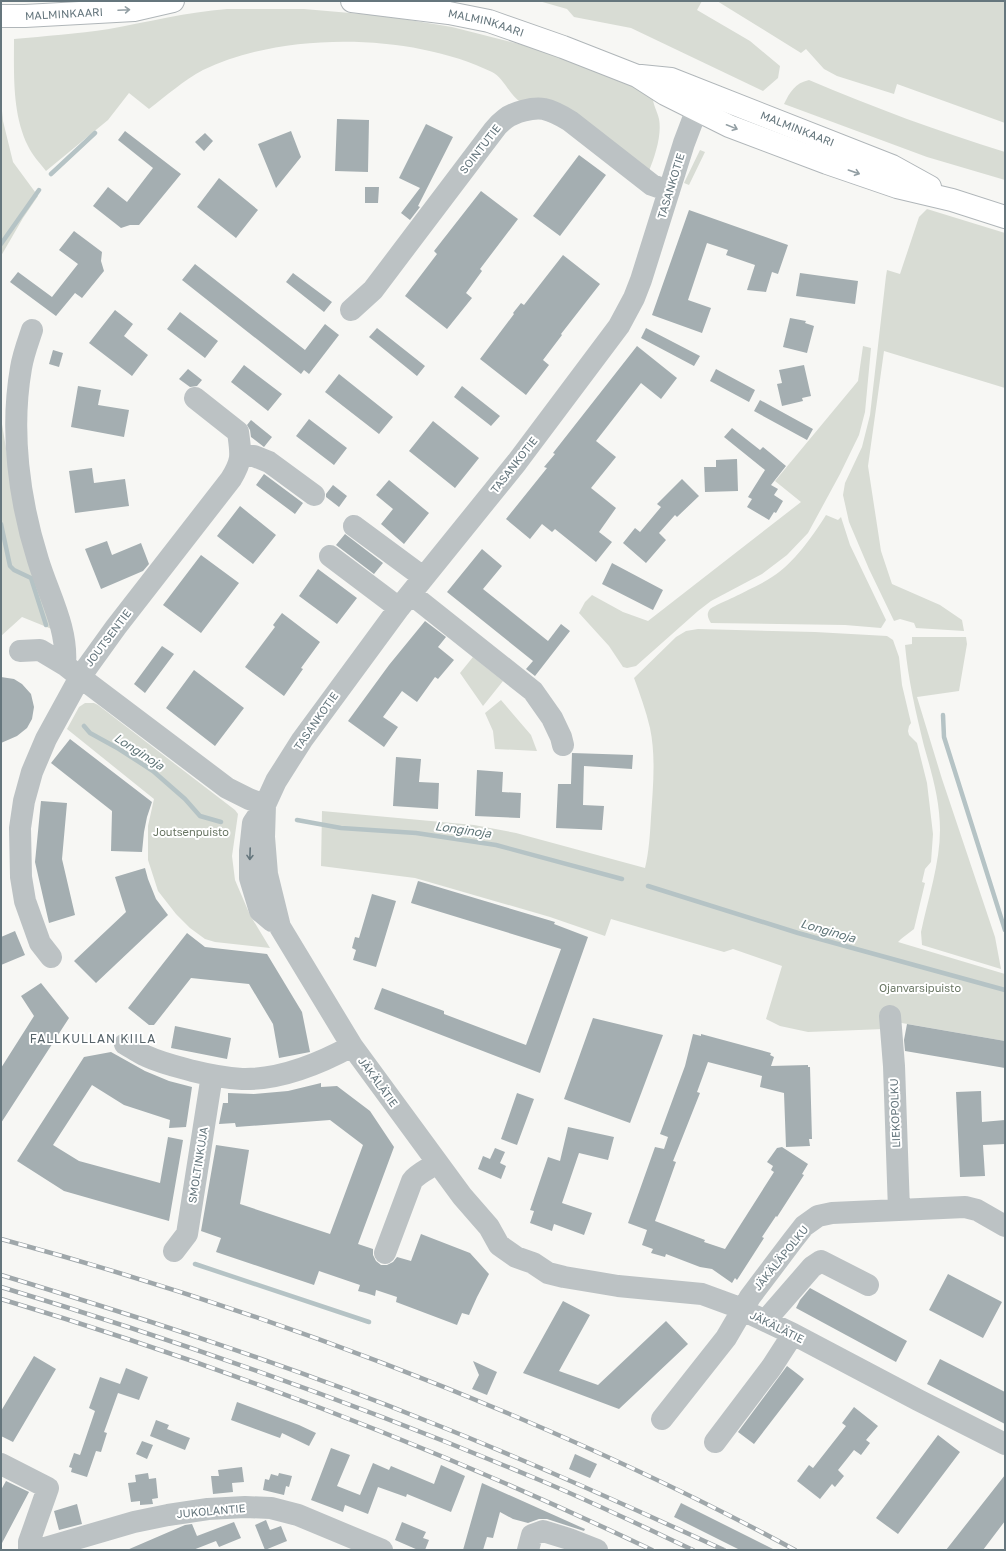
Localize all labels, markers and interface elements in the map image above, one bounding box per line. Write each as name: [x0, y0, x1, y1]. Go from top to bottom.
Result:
street label: MALMINKAARI: [25, 5, 103, 22]
street label: MALMINKAARI: [447, 6, 526, 39]
one-way arrow: [117, 7, 130, 14]
street label: MALMINKAARI: [759, 108, 836, 149]
street label: SOINTUTIE: [456, 121, 503, 176]
one-way arrow: [725, 123, 737, 131]
street label: TASANKOTIE: [654, 151, 687, 220]
one-way arrow: [847, 169, 859, 177]
street label: TASANKOTIE: [488, 434, 540, 496]
street label: JOUTSENTIE: [82, 606, 133, 669]
street label: TASANKOTIE: [291, 689, 341, 752]
water label: Longinoja: [112, 730, 168, 774]
water label: Longinoja: [434, 818, 493, 841]
park label: Joutsenpuisto: [153, 825, 229, 838]
one-way arrow: [247, 847, 254, 860]
water label: Longinoja: [799, 916, 859, 946]
park label: Ojanvarsipuisto: [879, 981, 961, 994]
district label: FALLKULLAN KIILA: [30, 1031, 156, 1046]
street label: JÄKÄLÄTIE: [356, 1054, 401, 1109]
street label: LIEKOPOLKU: [887, 1078, 902, 1148]
street label: SMOLTINKUJA: [185, 1125, 210, 1204]
street label: JÄKÄLÄPOLKU: [751, 1223, 811, 1293]
street label: JÄKÄLÄTIE: [748, 1308, 807, 1345]
street label: JUKOLANTIE: [176, 1501, 246, 1520]

